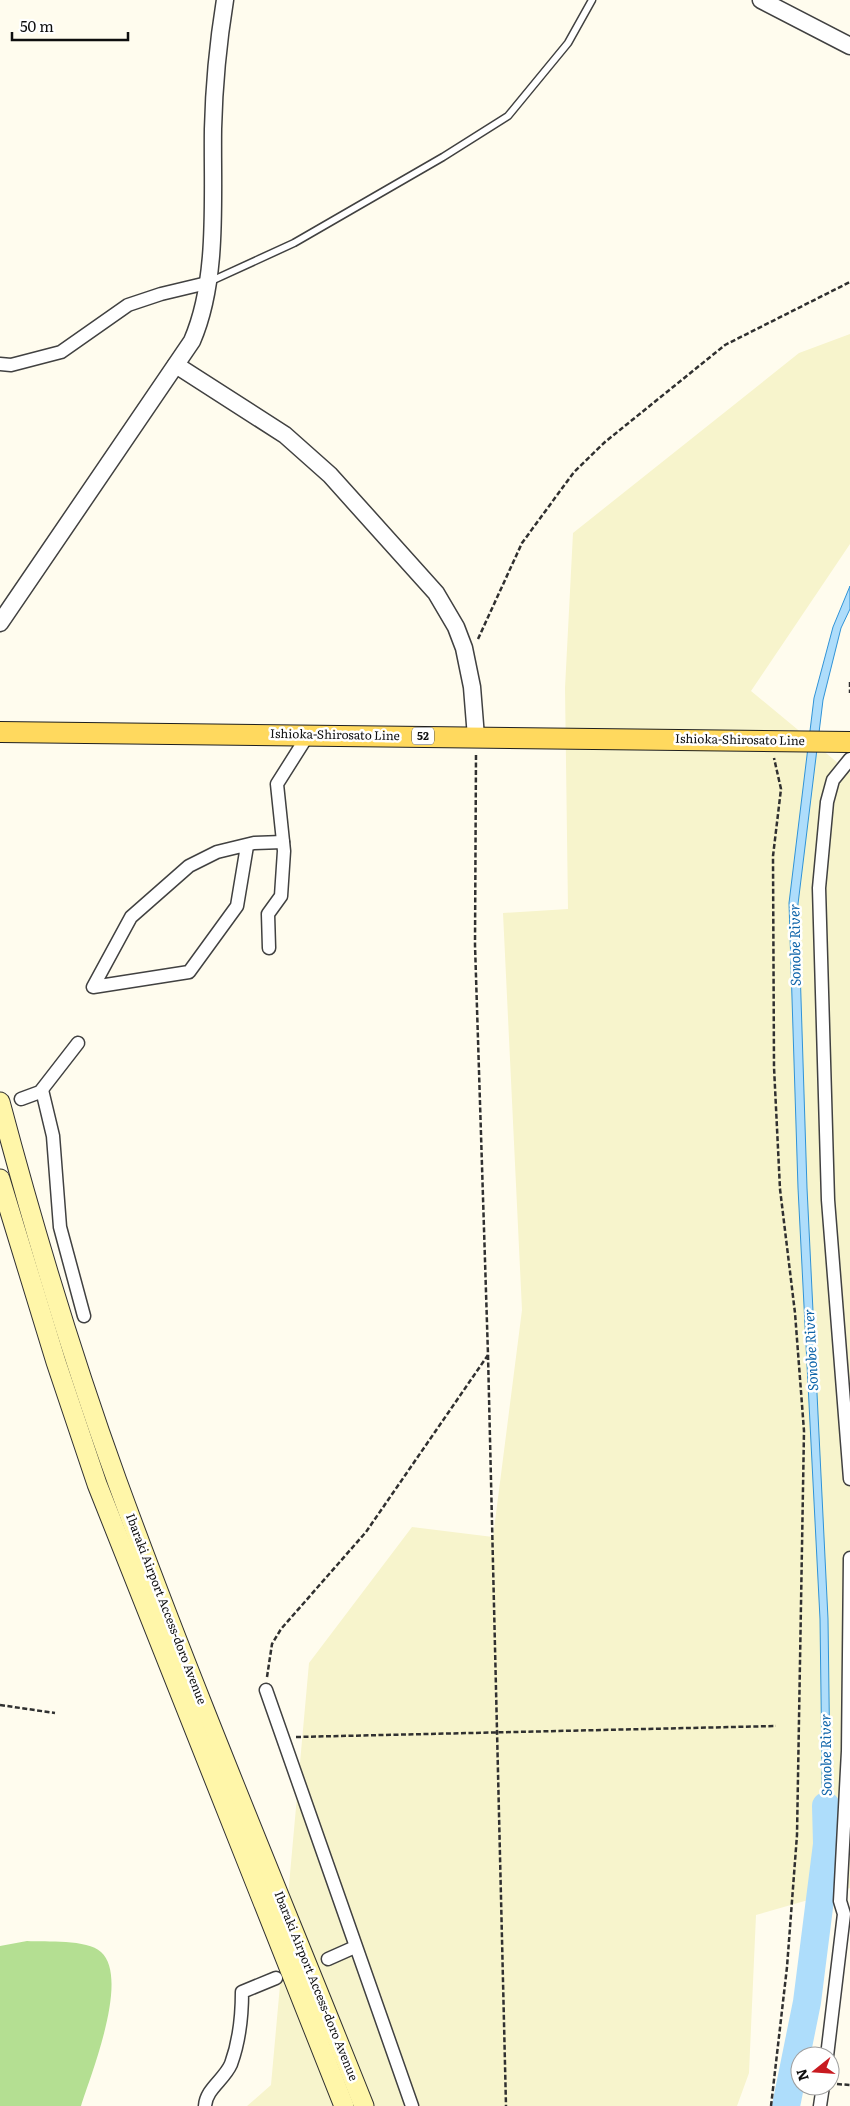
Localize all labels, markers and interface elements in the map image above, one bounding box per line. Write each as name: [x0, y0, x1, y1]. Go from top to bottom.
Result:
scale bar: [12, 10, 129, 42]
text: 50 m: [20, 14, 54, 37]
street label: Ishioka-Shirosato Line: [270, 724, 400, 744]
road number: 52: [412, 728, 434, 744]
street label: Ishioka-Shirosato Line: [675, 729, 805, 749]
water label: Sonobe River: [783, 903, 805, 986]
water label: Sonobe River: [798, 1308, 822, 1392]
street label: Ibaraki Airport Access-doro Avenue: [122, 1511, 212, 1707]
water label: Sonobe River: [814, 1713, 836, 1796]
street label: Ibaraki Airport Access-doro Avenue: [271, 1888, 363, 2083]
north arrow: [790, 2046, 840, 2096]
text: N: [790, 2066, 813, 2084]

